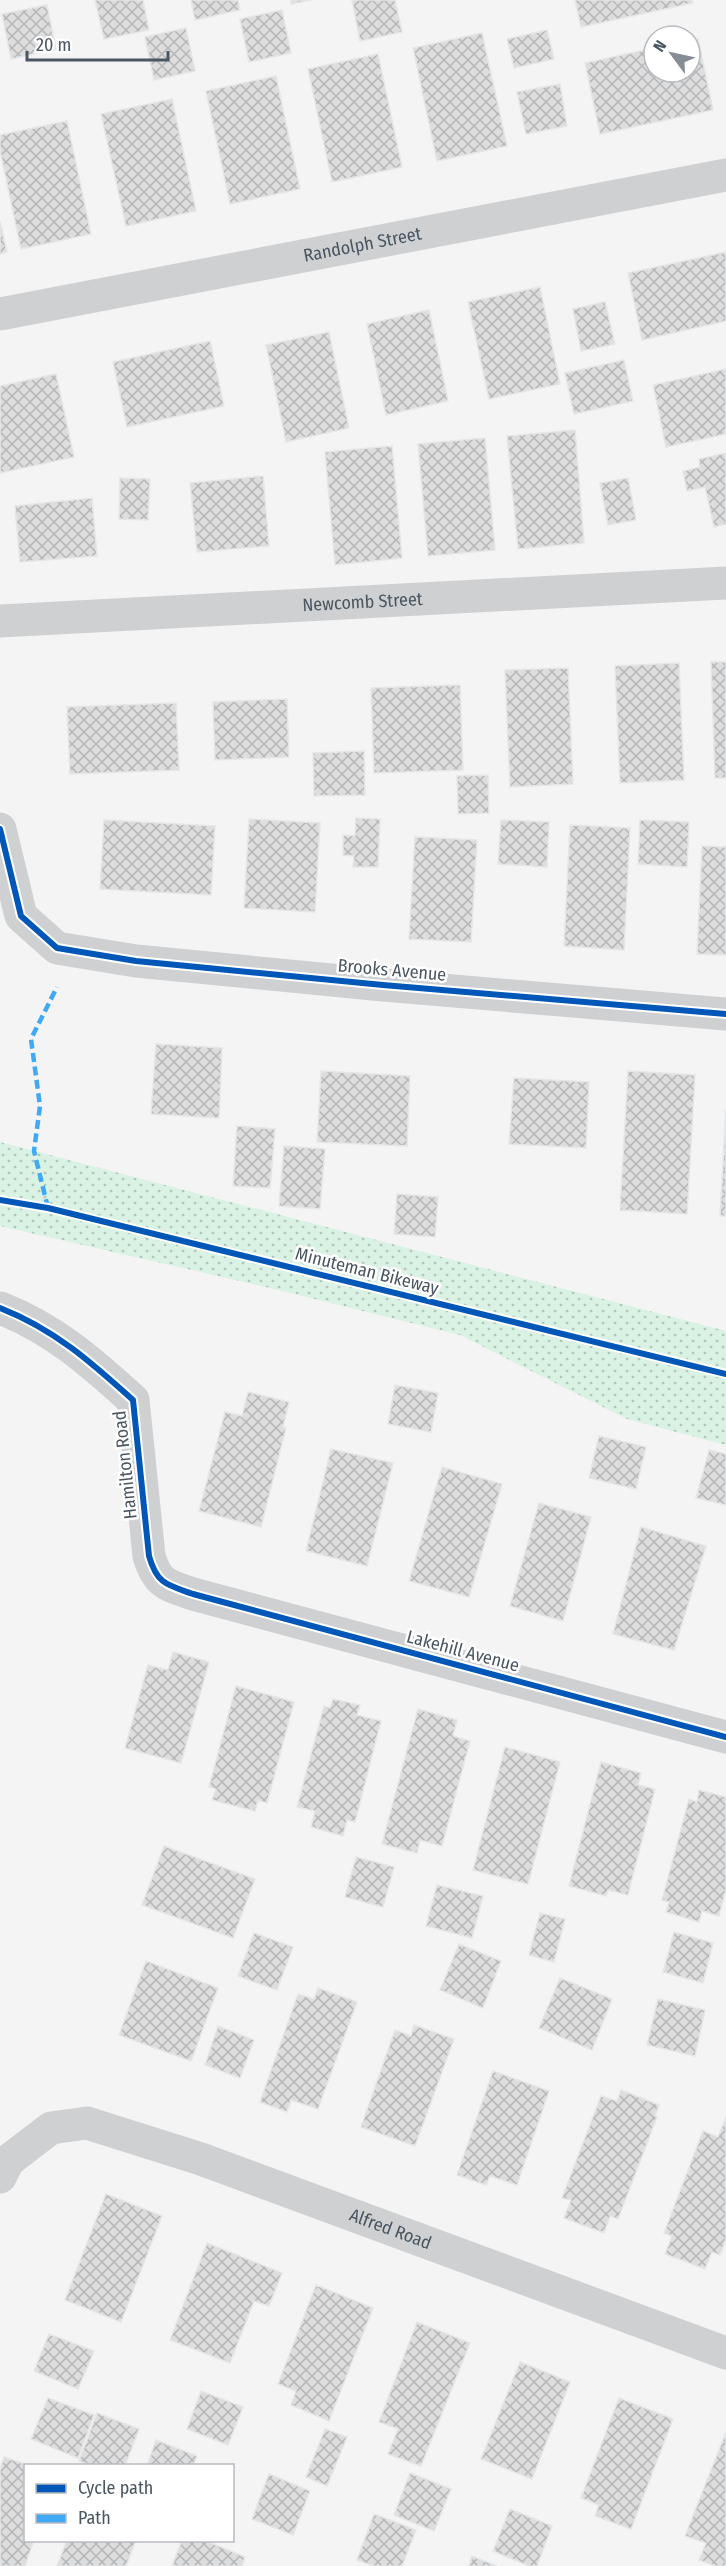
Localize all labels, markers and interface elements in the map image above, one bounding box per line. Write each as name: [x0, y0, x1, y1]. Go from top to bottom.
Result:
scale bar: [27, 24, 168, 62]
north arrow: [642, 24, 702, 84]
text: 20 m: [36, 34, 71, 56]
text: N: [649, 37, 670, 55]
street label: Randolph Street: [302, 223, 423, 267]
street label: Newcomb Street: [302, 588, 423, 616]
street label: Brooks Avenue: [337, 954, 447, 986]
street label: Minuteman Bikeway: [293, 1243, 441, 1299]
street label: Hamilton Road: [108, 1410, 142, 1520]
street label: Lakehill Avenue: [404, 1625, 522, 1677]
street label: Alfred Road: [346, 2204, 434, 2254]
legend: [24, 2464, 234, 2542]
text: Cycle path: [78, 2477, 153, 2499]
text: Path: [78, 2507, 111, 2529]

